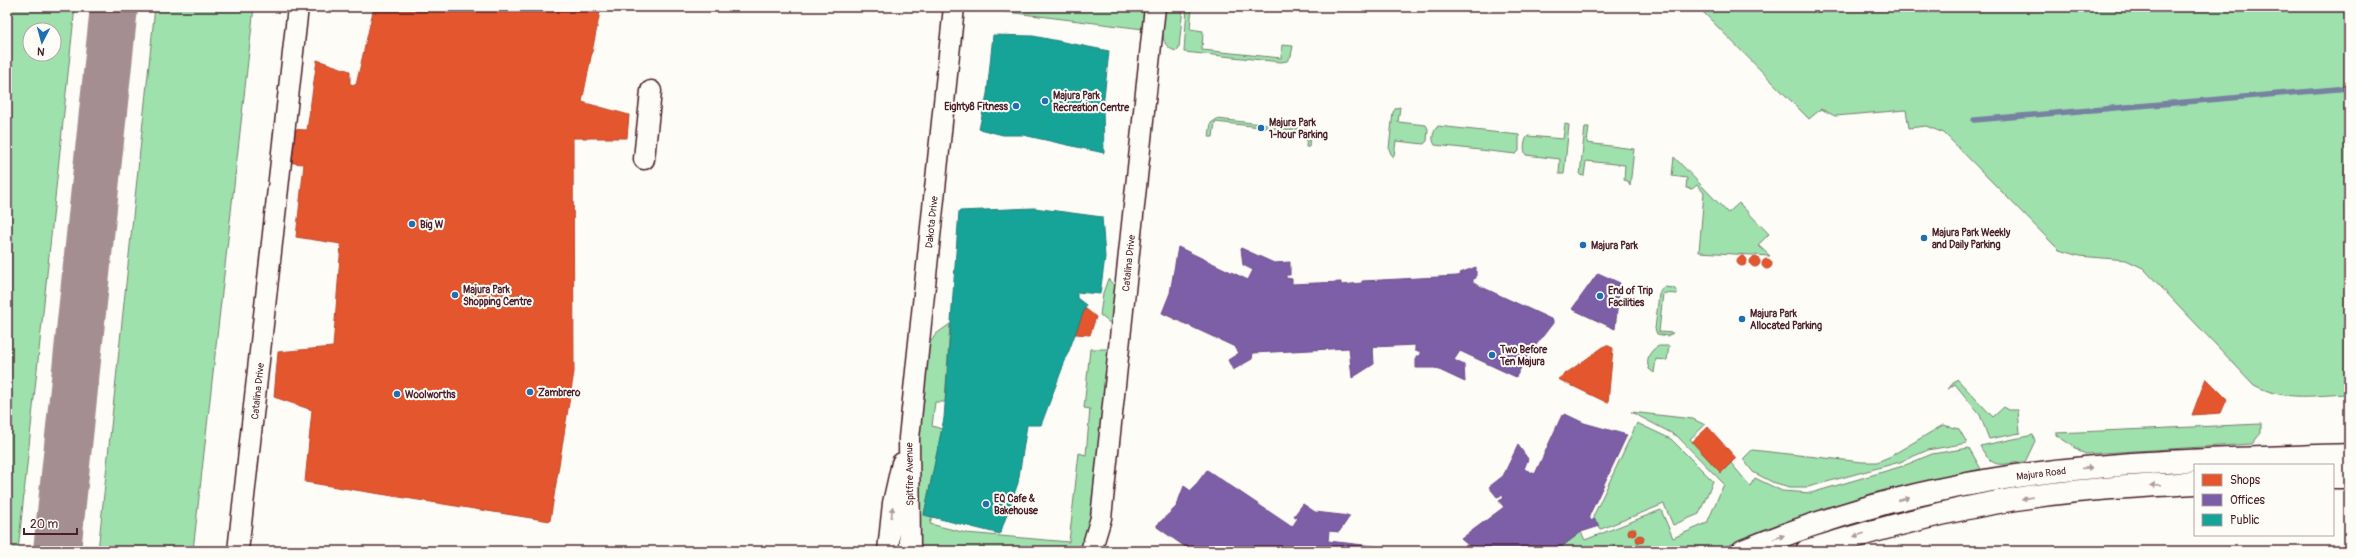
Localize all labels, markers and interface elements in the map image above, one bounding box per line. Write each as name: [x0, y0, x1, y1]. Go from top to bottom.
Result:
north arrow: [22, 22, 62, 62]
text: N: [36, 45, 45, 58]
place label: Majura Park Recreation Centre: [1053, 90, 1130, 114]
marker: Majura Park Recreation Centre: [1040, 96, 1050, 106]
place label: Eighty8 Fitness: [944, 101, 1009, 113]
marker: Eighty8 Fitness: [1011, 101, 1021, 111]
place label: Majura Park 1-hour Parking: [1269, 117, 1328, 141]
marker: Majura Park 1-hour Parking: [1256, 123, 1266, 133]
street label: Dakota Drive: [923, 195, 941, 249]
marker: Big W: [407, 219, 417, 229]
place label: Big W: [420, 219, 444, 231]
place label: Majura Park Weekly and Daily Parking: [1932, 227, 2011, 251]
marker: Majura Park Weekly and Daily Parking: [1919, 233, 1929, 243]
street label: Catalina Drive: [1120, 234, 1138, 292]
marker: Majura Park: [1578, 240, 1588, 250]
place label: Majura Park: [1591, 240, 1639, 252]
place label: Majura Park Shopping Centre: [463, 284, 533, 308]
place label: End of Trip Facilities: [1608, 285, 1653, 309]
marker: Majura Park Shopping Centre: [450, 290, 460, 300]
marker: End of Trip Facilities: [1595, 291, 1605, 301]
place label: Majura Park Allocated Parking: [1750, 308, 1822, 332]
marker: Majura Park Allocated Parking: [1737, 314, 1747, 324]
place label: Two Before Ten Majura: [1499, 344, 1548, 368]
marker: Two Before Ten Majura: [1487, 350, 1497, 360]
street label: Catalina Drive: [249, 362, 267, 420]
marker: Zambrero: [525, 387, 535, 397]
place label: Zambrero: [538, 387, 581, 399]
marker: Woolworths: [392, 389, 402, 399]
place label: Woolworths: [405, 389, 456, 401]
street label: Spitfire Avenue: [903, 442, 917, 506]
legend: [2194, 464, 2334, 536]
street label: Majura Road: [2016, 465, 2067, 483]
one-way arrow: [2081, 465, 2093, 471]
text: Shops: [2230, 473, 2261, 488]
one-way arrow: [2149, 482, 2162, 488]
place label: EQ Cafe & Bakehouse: [994, 493, 1039, 517]
text: Offices: [2230, 493, 2266, 508]
one-way arrow: [2021, 495, 2033, 501]
one-way arrow: [1898, 496, 1910, 502]
marker: EQ Cafe & Bakehouse: [981, 499, 991, 509]
one-way arrow: [889, 506, 896, 518]
scale bar: [24, 510, 77, 536]
text: Public: [2230, 513, 2260, 528]
text: 20 m: [30, 517, 59, 532]
one-way arrow: [1853, 532, 1865, 538]
one-way arrow: [1774, 533, 1786, 539]

